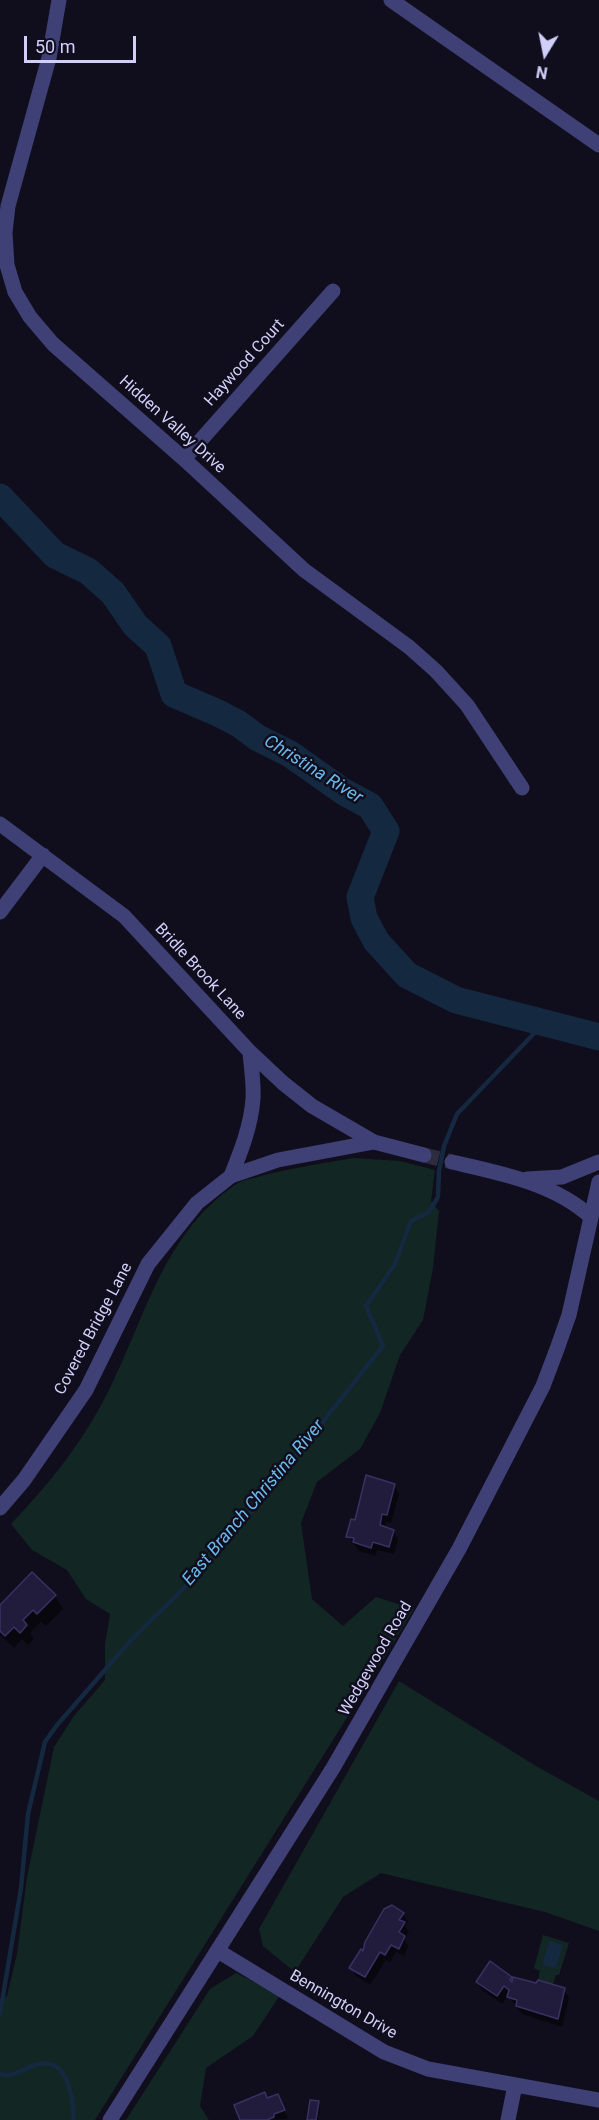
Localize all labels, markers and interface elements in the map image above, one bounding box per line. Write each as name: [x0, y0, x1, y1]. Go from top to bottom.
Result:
scale bar: [27, 24, 140, 62]
north arrow: [515, 24, 575, 84]
text: 50 m: [35, 36, 75, 57]
text: N: [535, 62, 549, 83]
street label: Haywood Court: [201, 316, 289, 410]
street label: Hidden Valley Drive: [115, 372, 229, 478]
water label: Christina River: [260, 731, 366, 809]
street label: Bridle Brook Lane: [150, 920, 250, 1024]
street label: Covered Bridge Lane: [51, 1260, 137, 1398]
water label: East Branch Christina River: [178, 1416, 330, 1590]
street label: Wedgewood Road: [335, 1598, 417, 1720]
street label: Bennington Drive: [286, 1966, 400, 2044]

